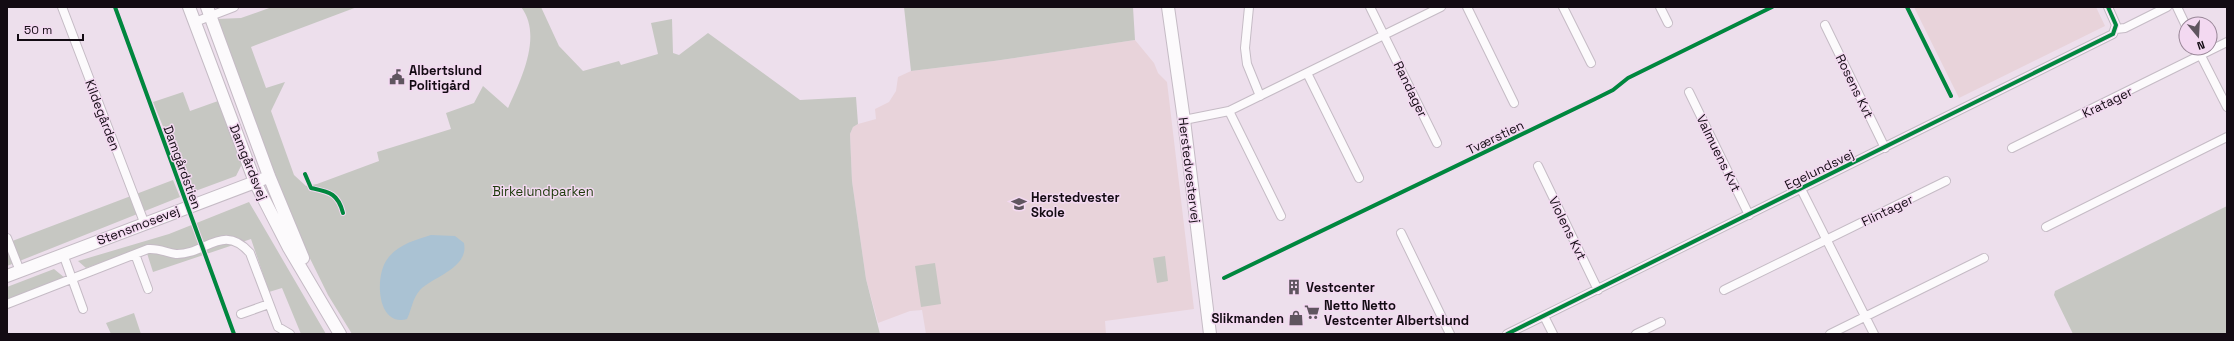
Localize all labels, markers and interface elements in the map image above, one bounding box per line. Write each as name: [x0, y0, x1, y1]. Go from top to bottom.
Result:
scale bar: [18, 16, 83, 42]
north arrow: [2178, 16, 2218, 56]
text: 50 m: [24, 22, 52, 38]
text: N: [2195, 38, 2207, 53]
street label: Rosens Kvt: [1832, 51, 1877, 121]
street label: Randager: [1390, 58, 1431, 120]
place label: Albertslund Politigård: [409, 62, 482, 94]
public building icon: Albertslund Politigård: [388, 68, 406, 86]
street label: Kildegården: [81, 77, 124, 153]
street label: Kratager: [2079, 83, 2135, 122]
street label: Valmuens Kvt: [1693, 112, 1745, 195]
street label: Herstedvestervej: [1175, 116, 1204, 224]
street label: Tværstien: [1464, 116, 1527, 159]
street label: Damgårdsvej: [226, 122, 271, 203]
street label: Damgårdstien: [160, 123, 206, 211]
street label: Egelundsvej: [1782, 145, 1857, 194]
park label: Birkelundparken: [492, 183, 594, 200]
place label: Herstedvester Skole: [1031, 189, 1120, 221]
street label: Flintager: [1859, 191, 1916, 230]
street label: Violens Kvt: [1545, 194, 1590, 263]
school or university icon: Herstedvester Skole: [1010, 195, 1028, 213]
street label: Stensmosevej: [94, 202, 182, 249]
building icon: Vestcenter: [1285, 278, 1303, 296]
place label: Vestcenter: [1306, 279, 1375, 296]
place label: Netto Netto Vestcenter Albertslund: [1324, 297, 1469, 329]
supermarket icon: Netto Netto Vestcenter Albertslund: [1303, 303, 1321, 321]
shop icon: Slikmanden: [1287, 309, 1305, 327]
place label: Slikmanden: [1211, 310, 1284, 327]

